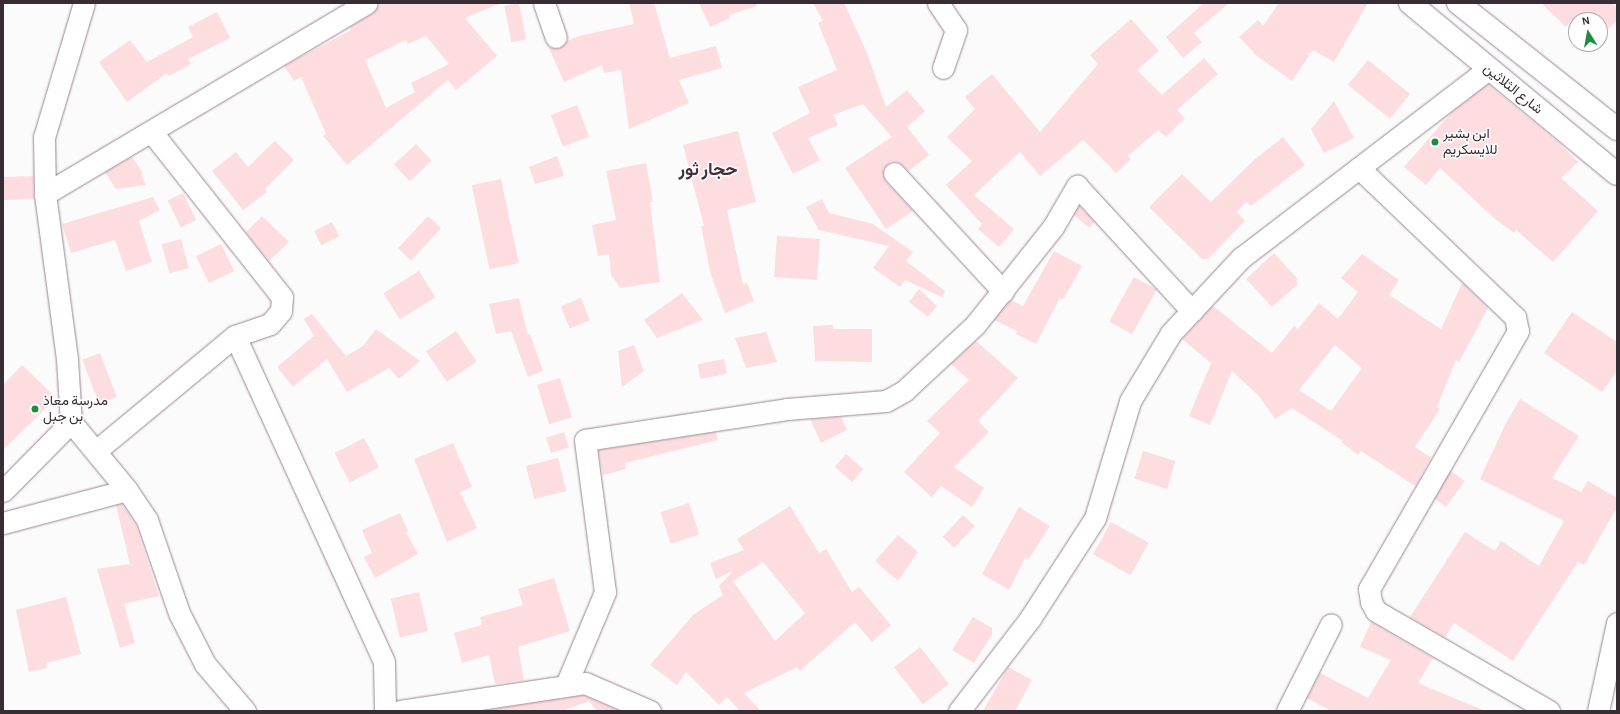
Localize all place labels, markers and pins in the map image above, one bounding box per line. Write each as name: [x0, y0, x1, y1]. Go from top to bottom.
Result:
place label: ابن بشير للايسكريم: [1443, 126, 1497, 158]
marker: ابن بشير للايسكريم: [1430, 137, 1440, 147]
place label: مدرسة معاذ بن جبل: [43, 393, 108, 426]
marker: مدرسة معاذ بن جبل: [30, 404, 40, 414]

